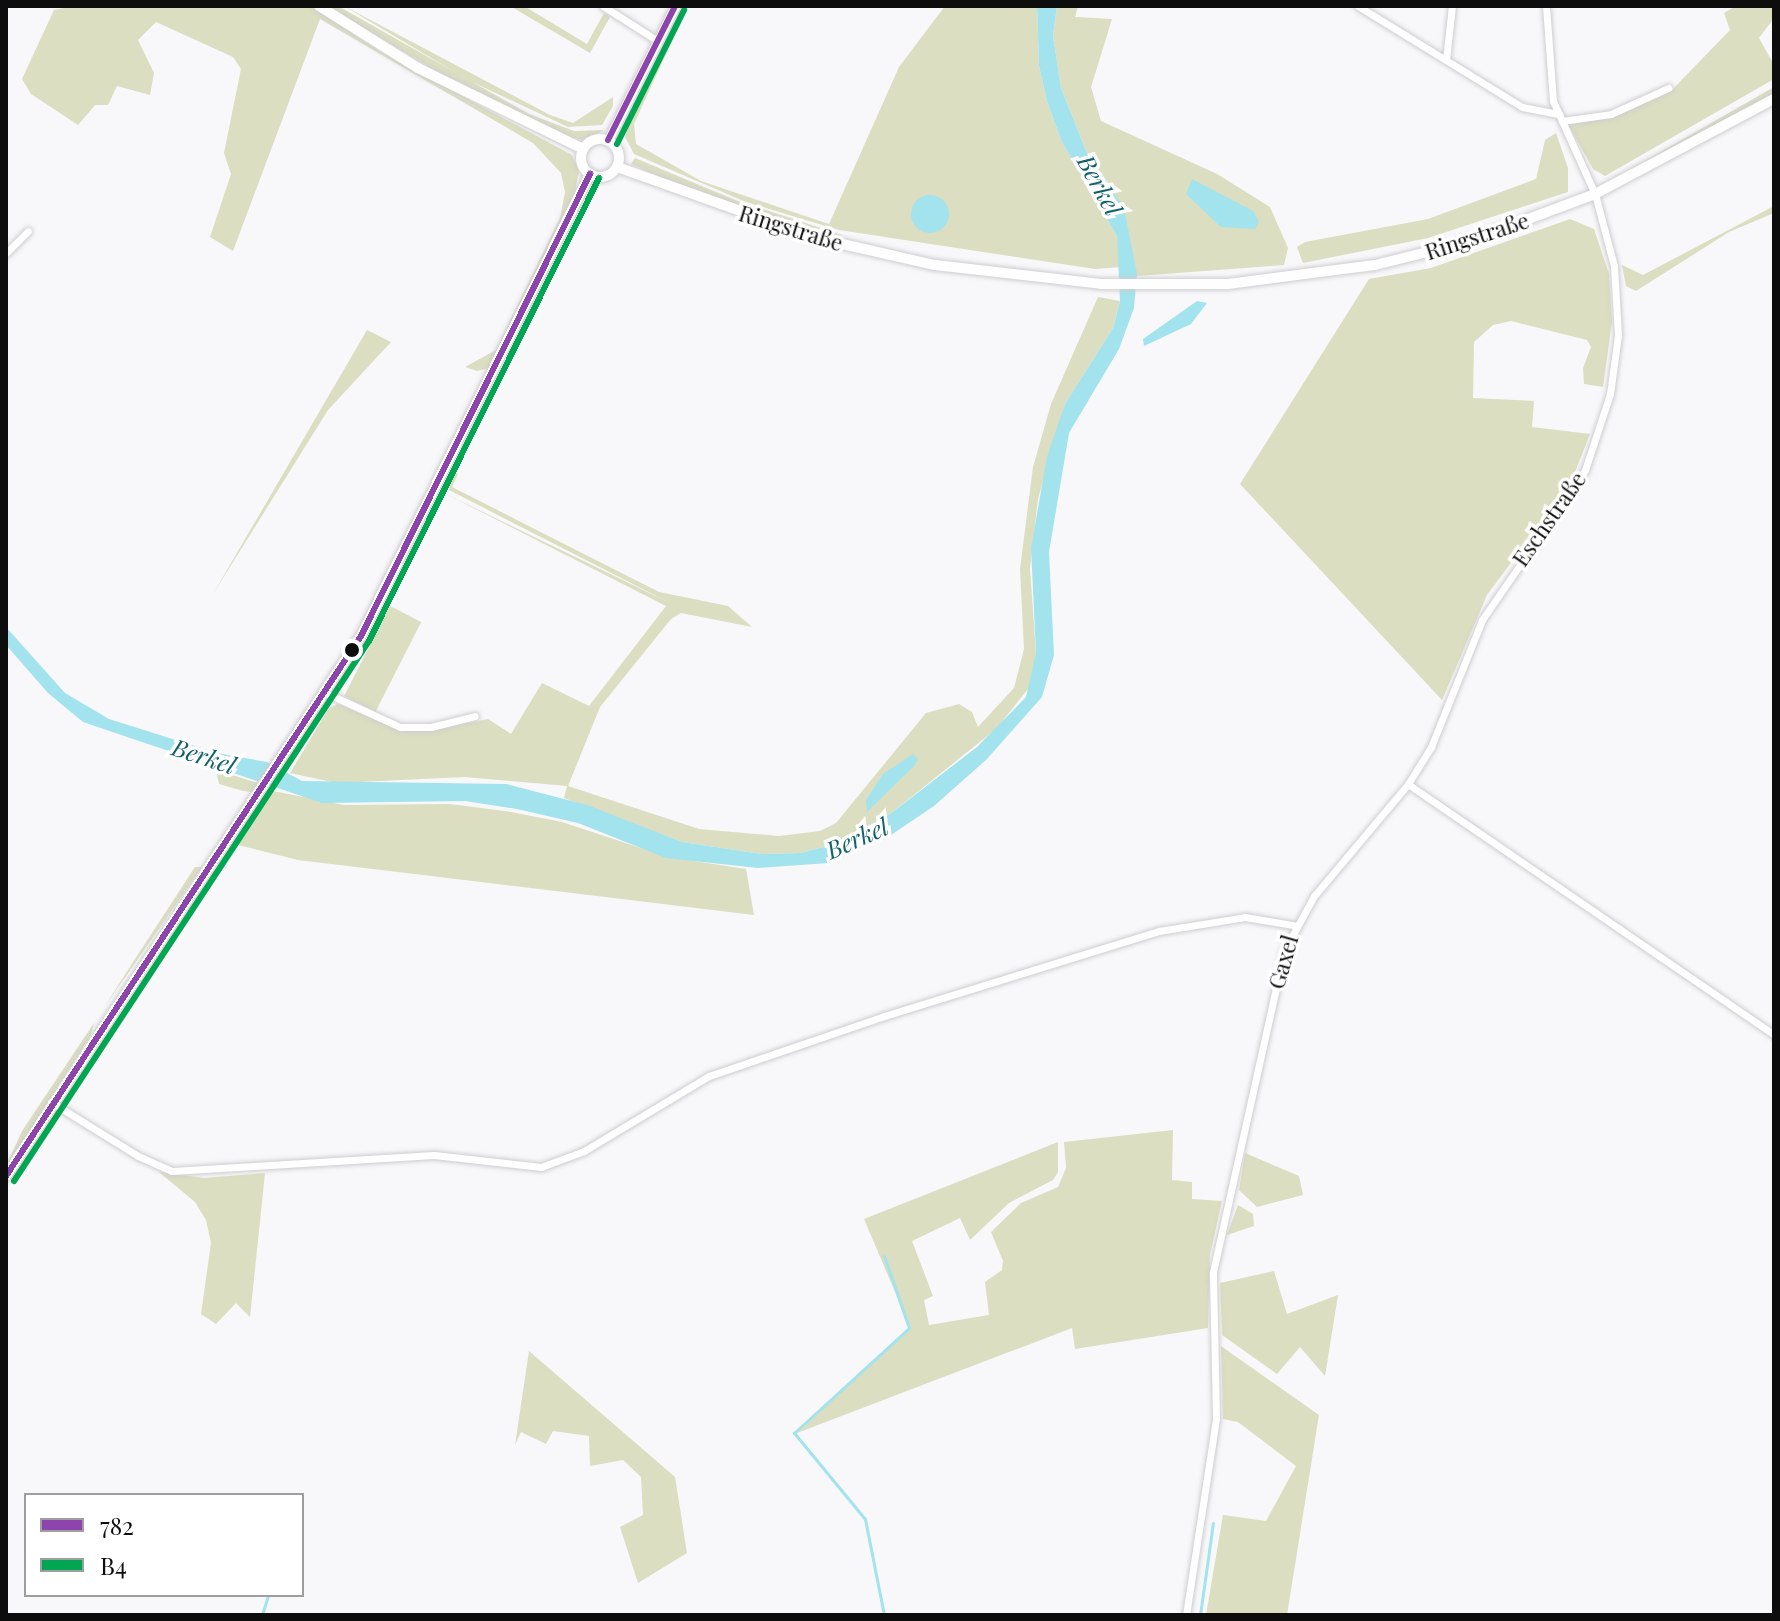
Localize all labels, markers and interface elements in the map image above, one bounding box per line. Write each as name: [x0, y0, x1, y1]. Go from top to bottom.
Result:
water label: Berkel: [1072, 150, 1128, 220]
street label: Ringstraße: [736, 200, 846, 256]
street label: Ringstraße: [1422, 207, 1532, 265]
street label: Eschstraße: [1507, 467, 1591, 571]
unlabelled marker: [344, 642, 360, 658]
water label: Berkel: [169, 732, 239, 780]
water label: Berkel: [821, 812, 893, 864]
street label: Gaxel: [1263, 932, 1303, 992]
legend: [24, 1493, 304, 1597]
text: 782: [100, 1509, 134, 1541]
text: B4: [100, 1549, 127, 1581]

